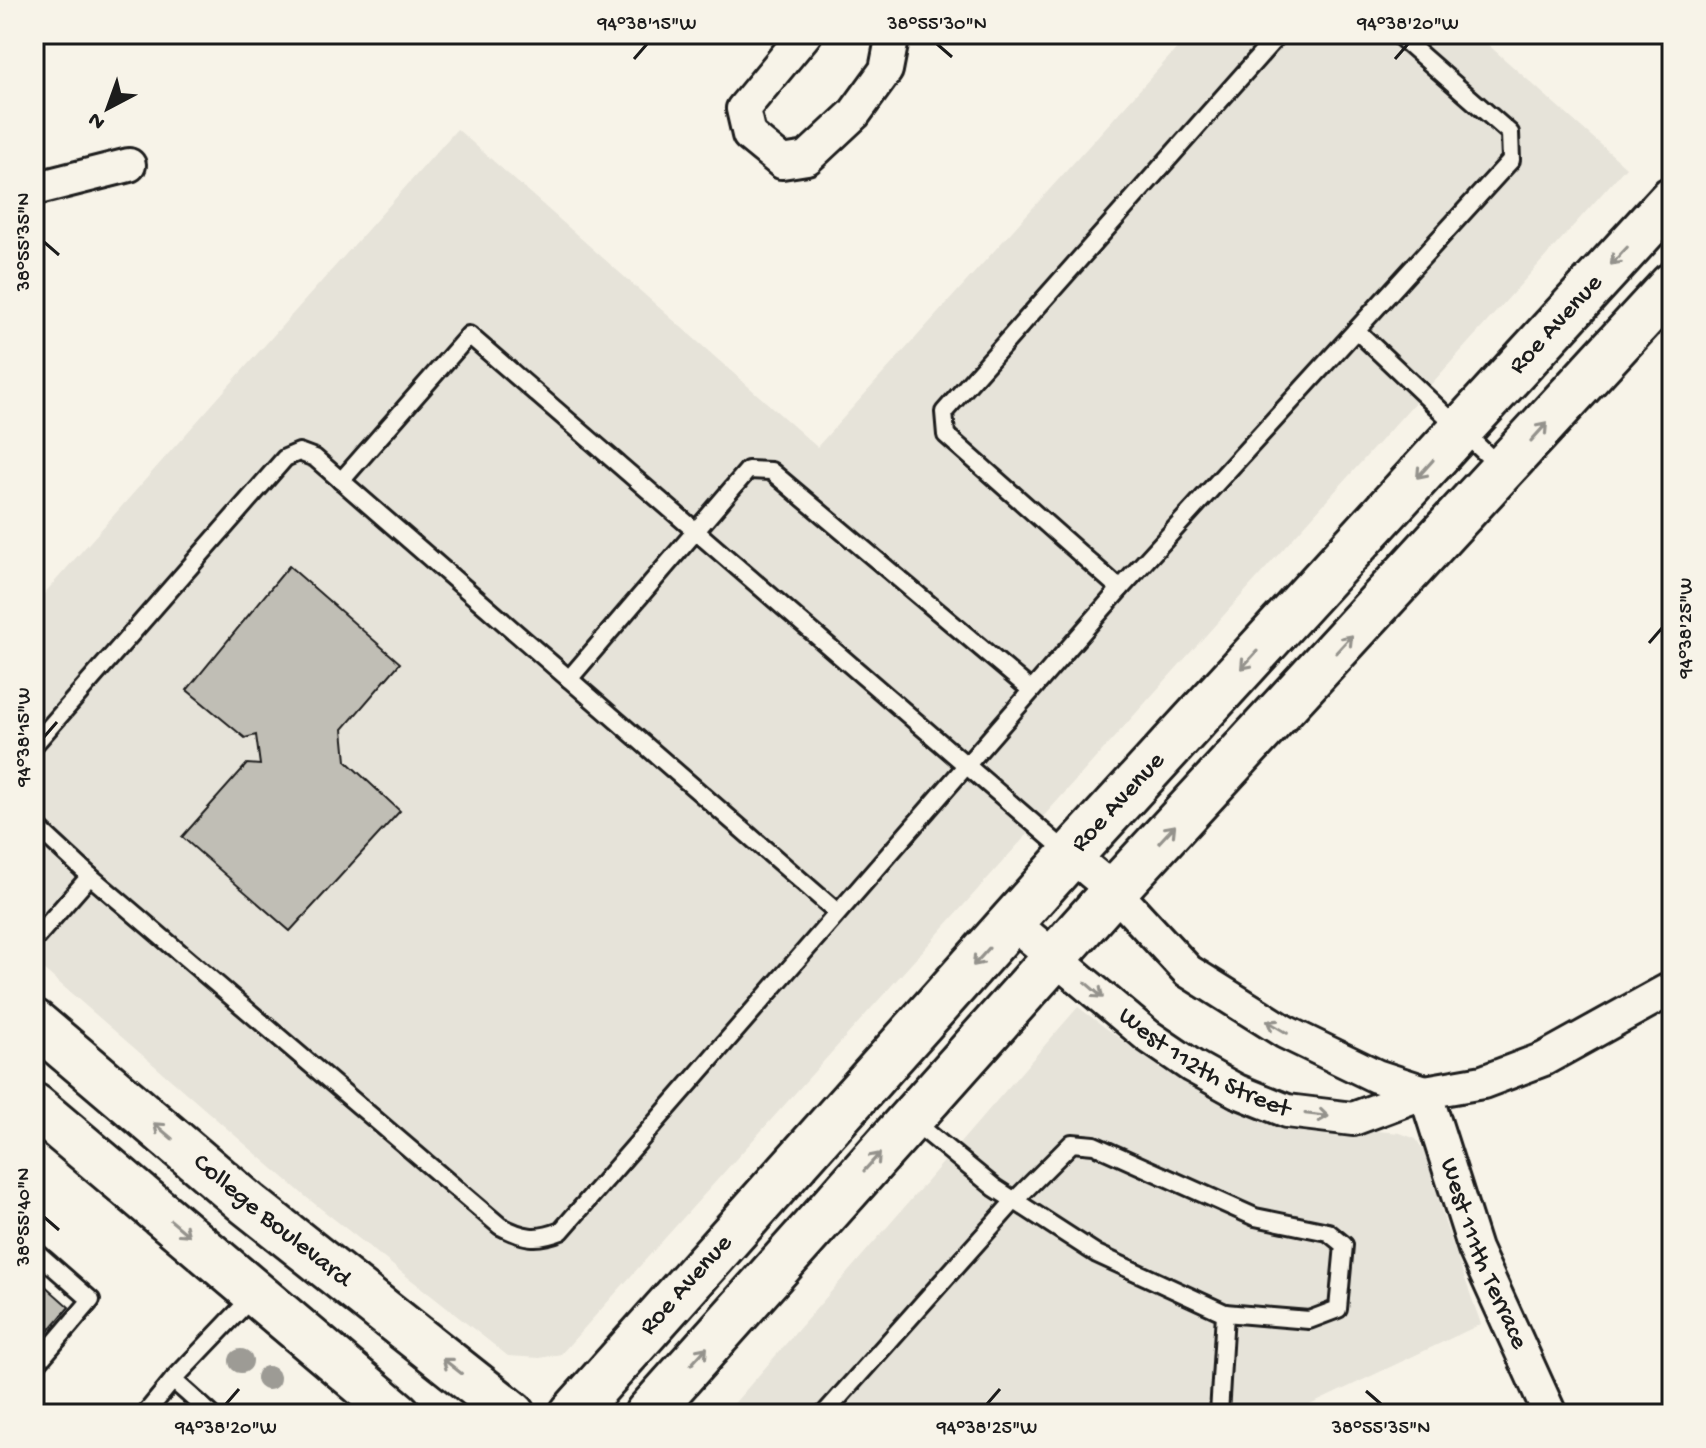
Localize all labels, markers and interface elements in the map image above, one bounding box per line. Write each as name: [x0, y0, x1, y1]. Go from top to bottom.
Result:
text: 94°38'15"W: [597, 14, 696, 37]
text: 38°55'30"N: [886, 14, 987, 37]
text: 94°38'20"W: [1356, 14, 1459, 37]
north arrow: [68, 68, 148, 148]
text: N: [84, 106, 111, 135]
text: 38°55'35"N: [14, 193, 37, 292]
one-way arrow: [1611, 246, 1629, 266]
street label: Roe Avenue: [1503, 268, 1611, 382]
one-way arrow: [1529, 422, 1548, 443]
one-way arrow: [1416, 458, 1434, 478]
text: 94°38'25"W: [1676, 578, 1699, 679]
one-way arrow: [1334, 634, 1352, 654]
one-way arrow: [1241, 650, 1259, 670]
text: 94°38'15"W: [14, 688, 37, 787]
street label: Roe Avenue: [1065, 746, 1173, 859]
one-way arrow: [1157, 825, 1175, 845]
one-way arrow: [972, 947, 990, 967]
one-way arrow: [1084, 980, 1104, 998]
street label: West 112th Street: [1111, 1001, 1297, 1127]
one-way arrow: [1266, 1019, 1289, 1035]
one-way arrow: [1304, 1108, 1329, 1123]
one-way arrow: [153, 1122, 173, 1140]
street label: College Boulevard: [186, 1148, 358, 1296]
one-way arrow: [862, 1152, 881, 1173]
street label: West 111th Terrace: [1432, 1155, 1534, 1355]
text: 38°55'40"N: [14, 1168, 37, 1267]
one-way arrow: [169, 1219, 189, 1237]
street label: Roe Avenue: [633, 1228, 740, 1343]
one-way arrow: [689, 1346, 707, 1366]
one-way arrow: [442, 1357, 463, 1374]
text: 94°38'20"W: [174, 1418, 277, 1441]
text: 94°38'25"W: [936, 1418, 1037, 1441]
text: 38°55'35"N: [1331, 1418, 1430, 1441]

